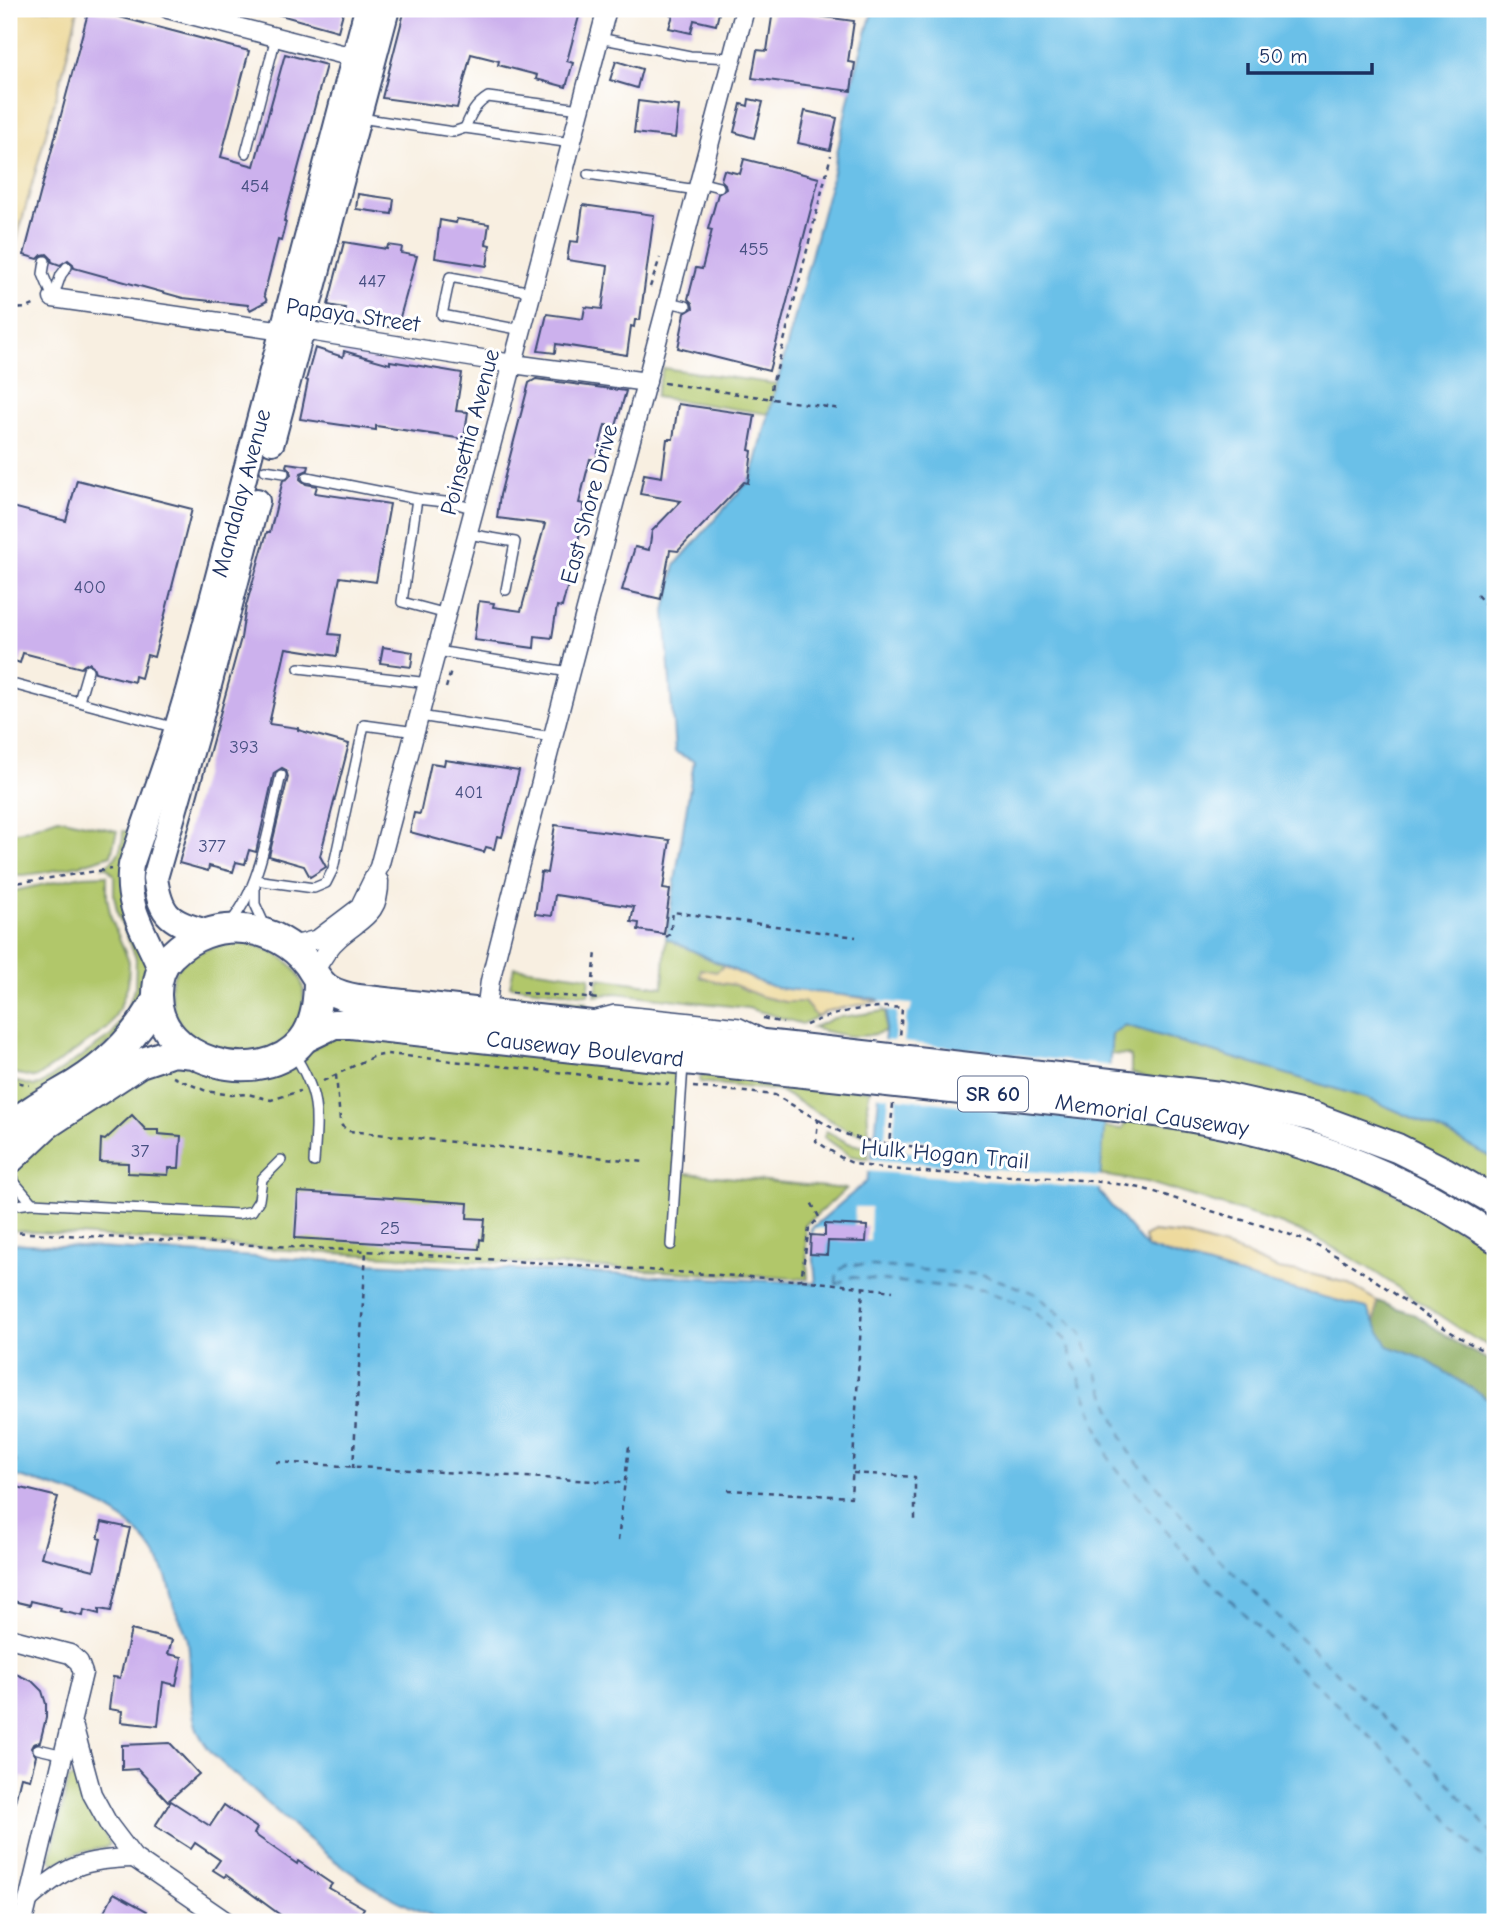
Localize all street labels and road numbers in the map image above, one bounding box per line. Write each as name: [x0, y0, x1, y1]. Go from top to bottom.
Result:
street label: Papaya Street: [284, 292, 423, 338]
street label: Poinsettia Avenue: [435, 346, 505, 518]
street label: Mandalay Avenue: [206, 406, 276, 580]
street label: East Shore Drive: [555, 421, 623, 587]
street label: Causeway Boulevard: [485, 1025, 685, 1073]
road number: SR 60: [958, 1076, 1028, 1112]
street label: Memorial Causeway: [1053, 1088, 1251, 1142]
street label: Hulk Hogan Trail: [860, 1133, 1030, 1175]

